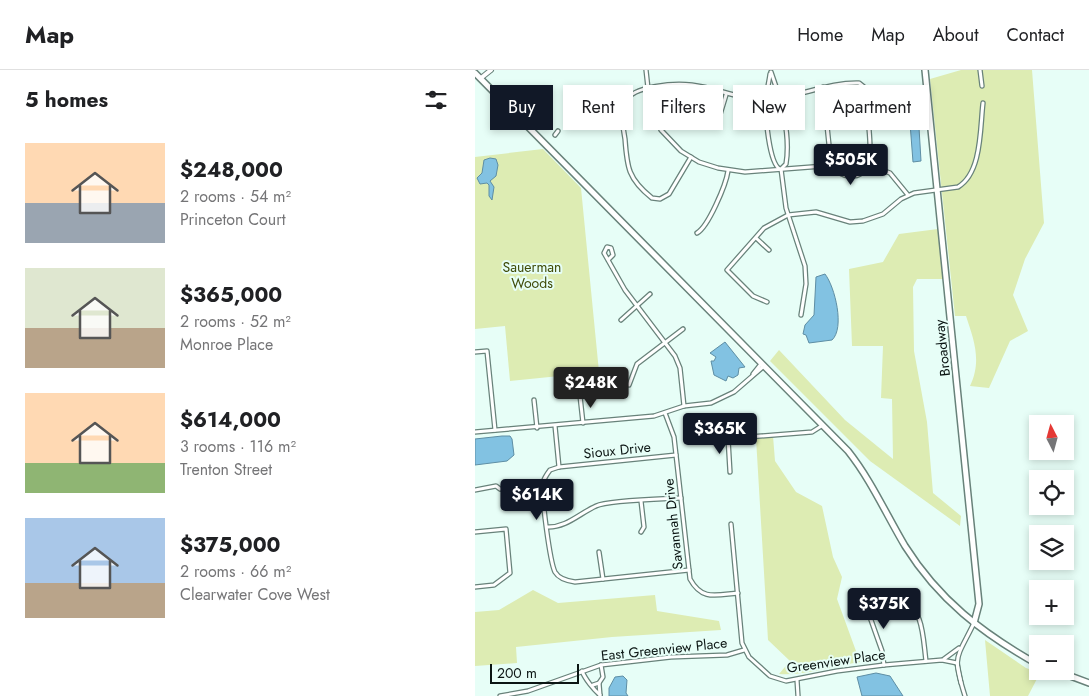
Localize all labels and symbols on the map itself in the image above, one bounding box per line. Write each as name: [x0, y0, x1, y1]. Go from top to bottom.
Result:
pin: $505K: [816, 144, 886, 186]
park label: Sauerman Woods: [503, 257, 561, 293]
street label: Broadway: [929, 318, 955, 377]
pin: $248K: [556, 366, 626, 409]
pin: $365K: [685, 412, 755, 455]
north arrow: [1029, 415, 1074, 460]
street label: Sioux Drive: [582, 437, 652, 463]
pin: $614K: [502, 478, 572, 521]
street label: Savannah Drive: [658, 478, 688, 570]
pin: $375K: [849, 588, 919, 630]
street label: East Greenview Place: [600, 632, 728, 666]
street label: Greenview Place: [785, 644, 887, 678]
scale bar: [490, 661, 579, 684]

